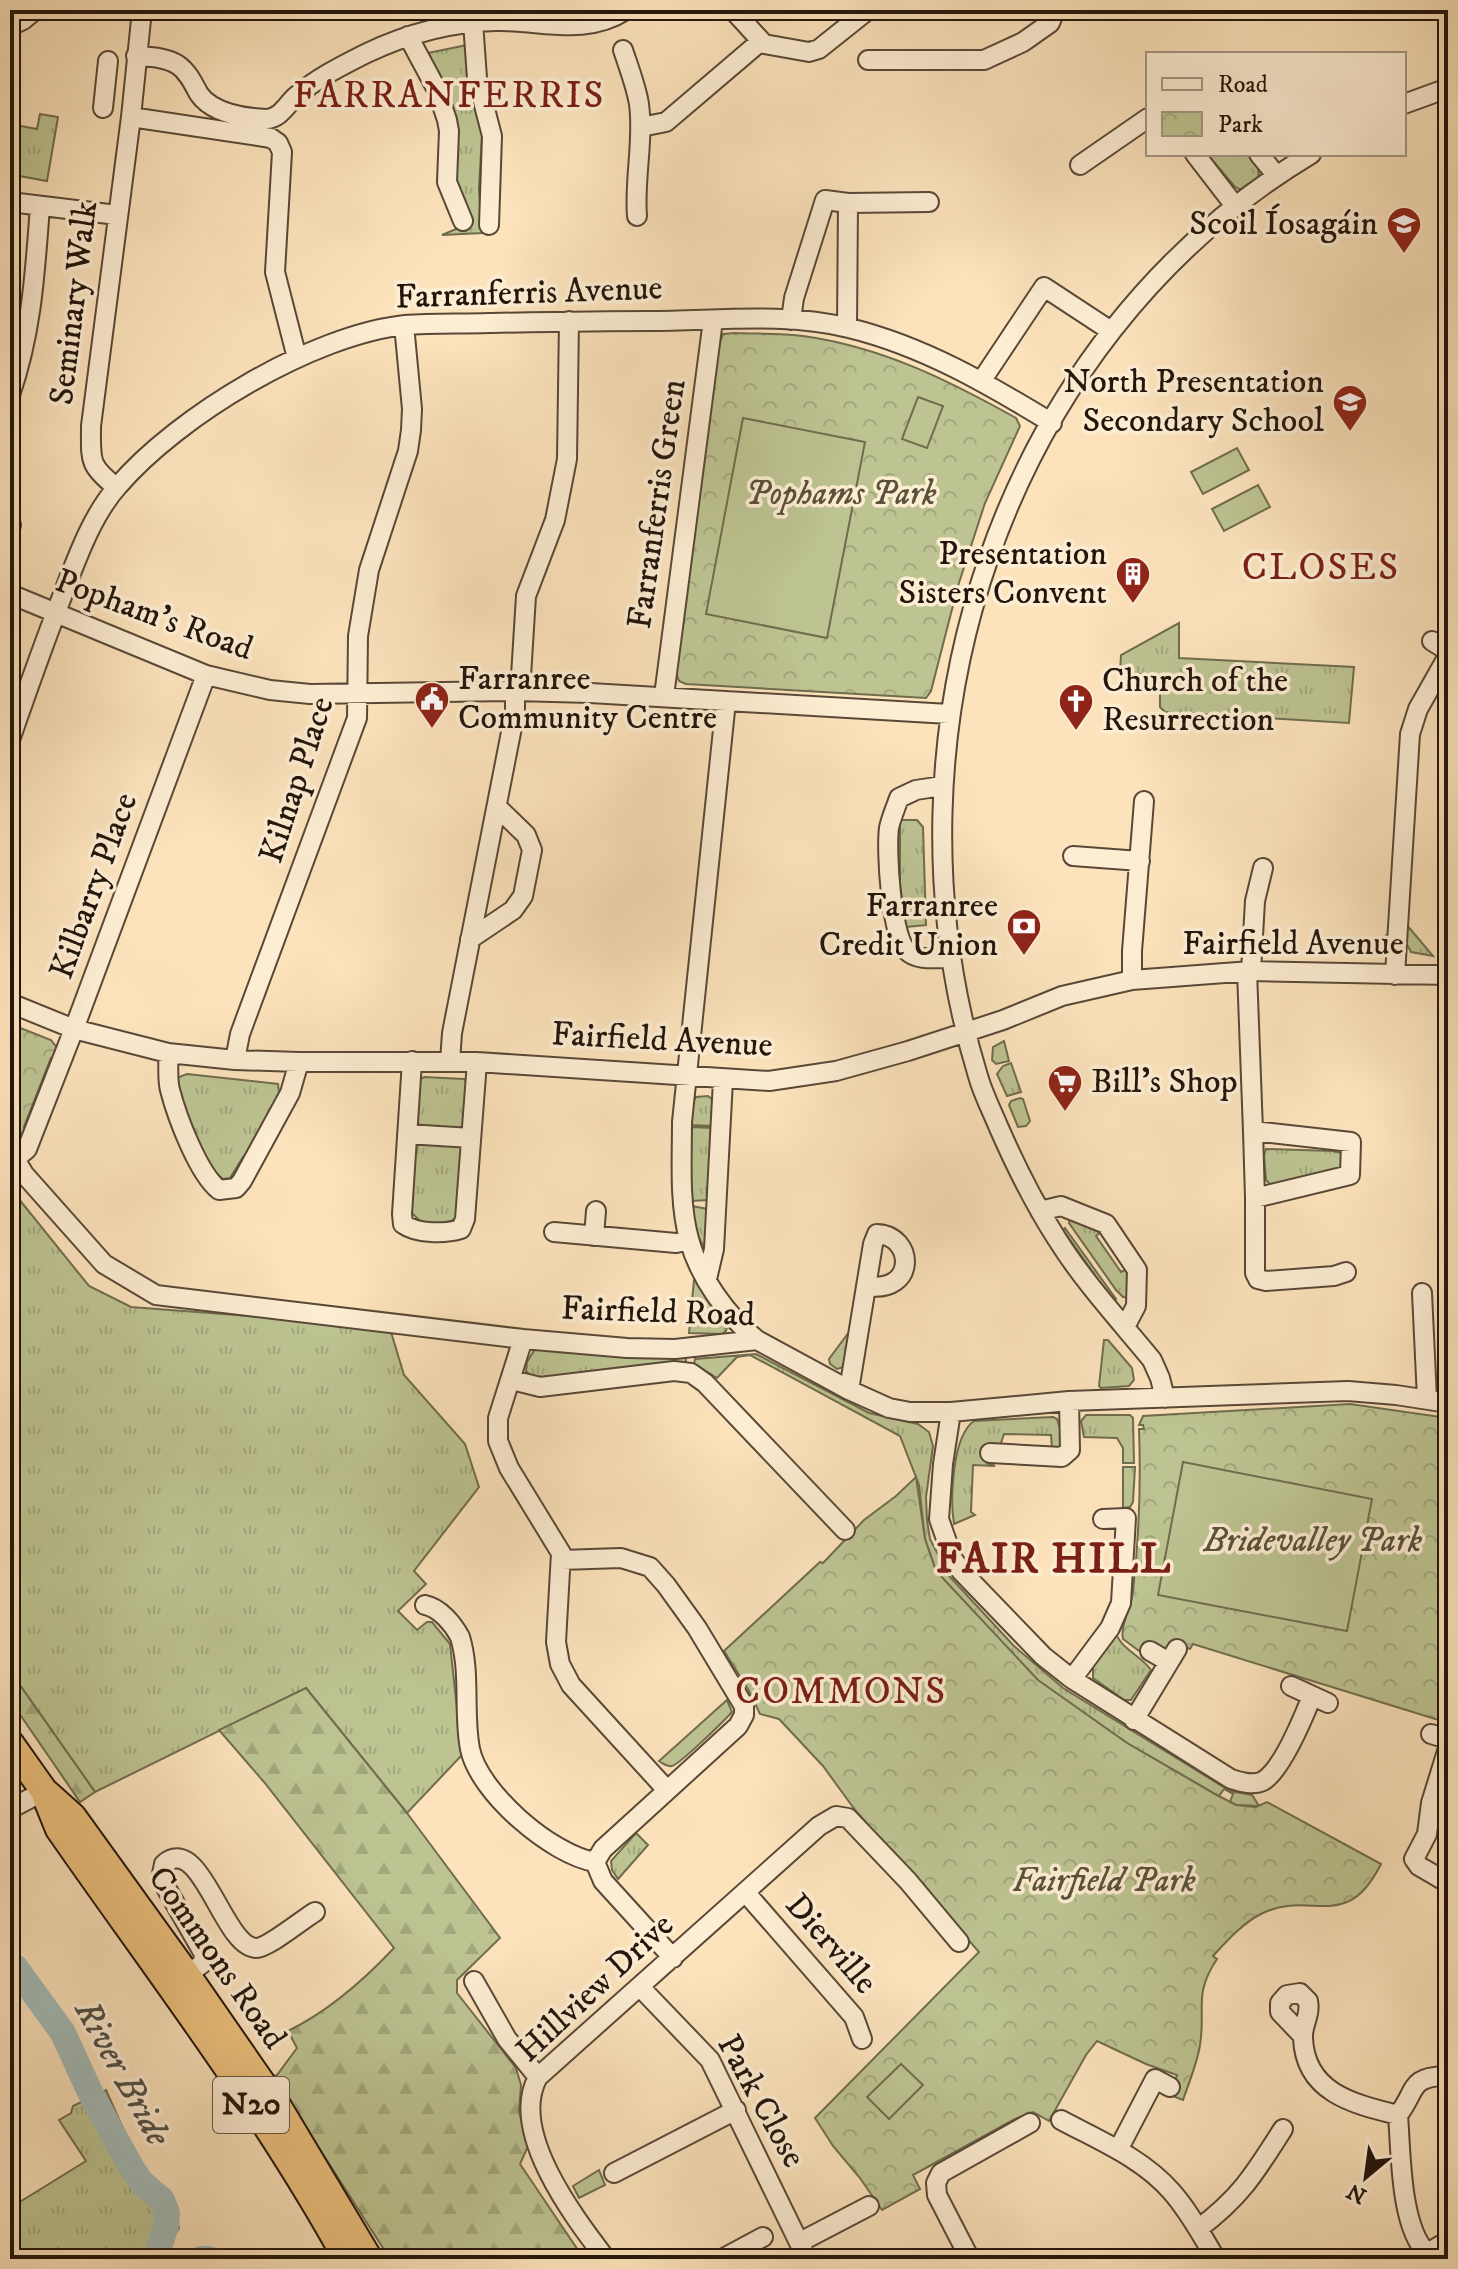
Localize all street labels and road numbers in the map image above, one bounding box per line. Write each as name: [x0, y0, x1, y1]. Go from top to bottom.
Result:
street label: Seminary Walk: [41, 198, 107, 407]
street label: Farranferris Avenue: [395, 267, 663, 319]
street label: Farranferris Green: [619, 376, 695, 632]
street label: Popham's Road: [49, 560, 259, 670]
street label: Kilnap Place: [250, 692, 344, 868]
street label: Kilbarry Place: [41, 787, 147, 985]
street label: Fairfield Avenue: [1182, 923, 1404, 965]
street label: Fairfield Avenue: [550, 1013, 774, 1067]
street label: Fairfield Road: [560, 1288, 756, 1336]
street label: Commons Road: [139, 1859, 295, 2058]
street label: Dierville: [776, 1885, 886, 2003]
street label: Hillview Drive: [508, 1904, 682, 2072]
street label: Park Close: [707, 2027, 815, 2175]
road number: N20: [213, 2077, 289, 2133]

